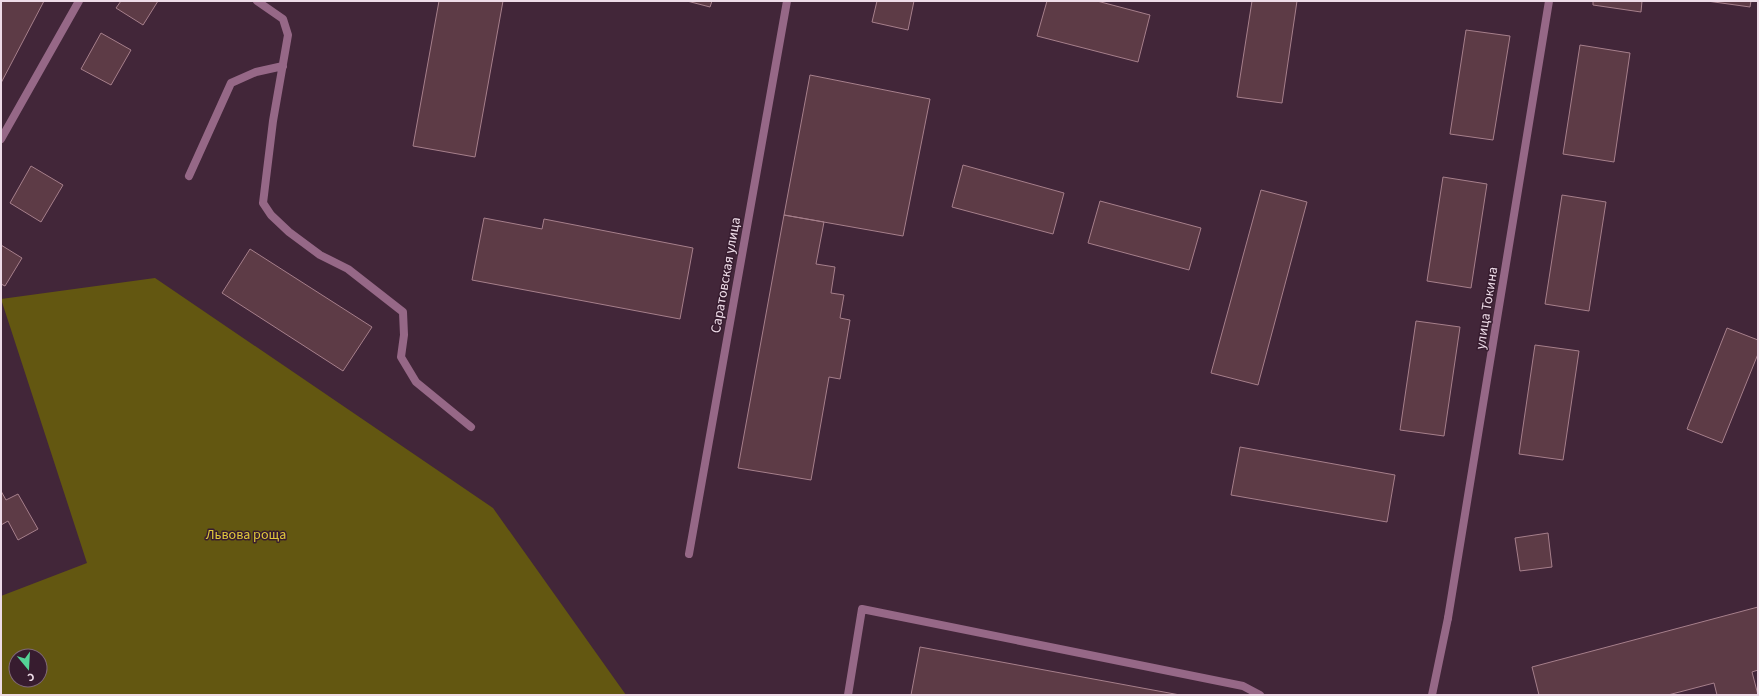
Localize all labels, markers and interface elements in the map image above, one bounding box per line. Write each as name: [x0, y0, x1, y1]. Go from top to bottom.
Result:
street label: Саратовская улица: [706, 216, 746, 335]
street label: улица Токина: [1471, 265, 1503, 351]
park label: Львова роща: [206, 525, 286, 545]
north arrow: [8, 648, 48, 688]
text: С: [25, 669, 36, 685]

